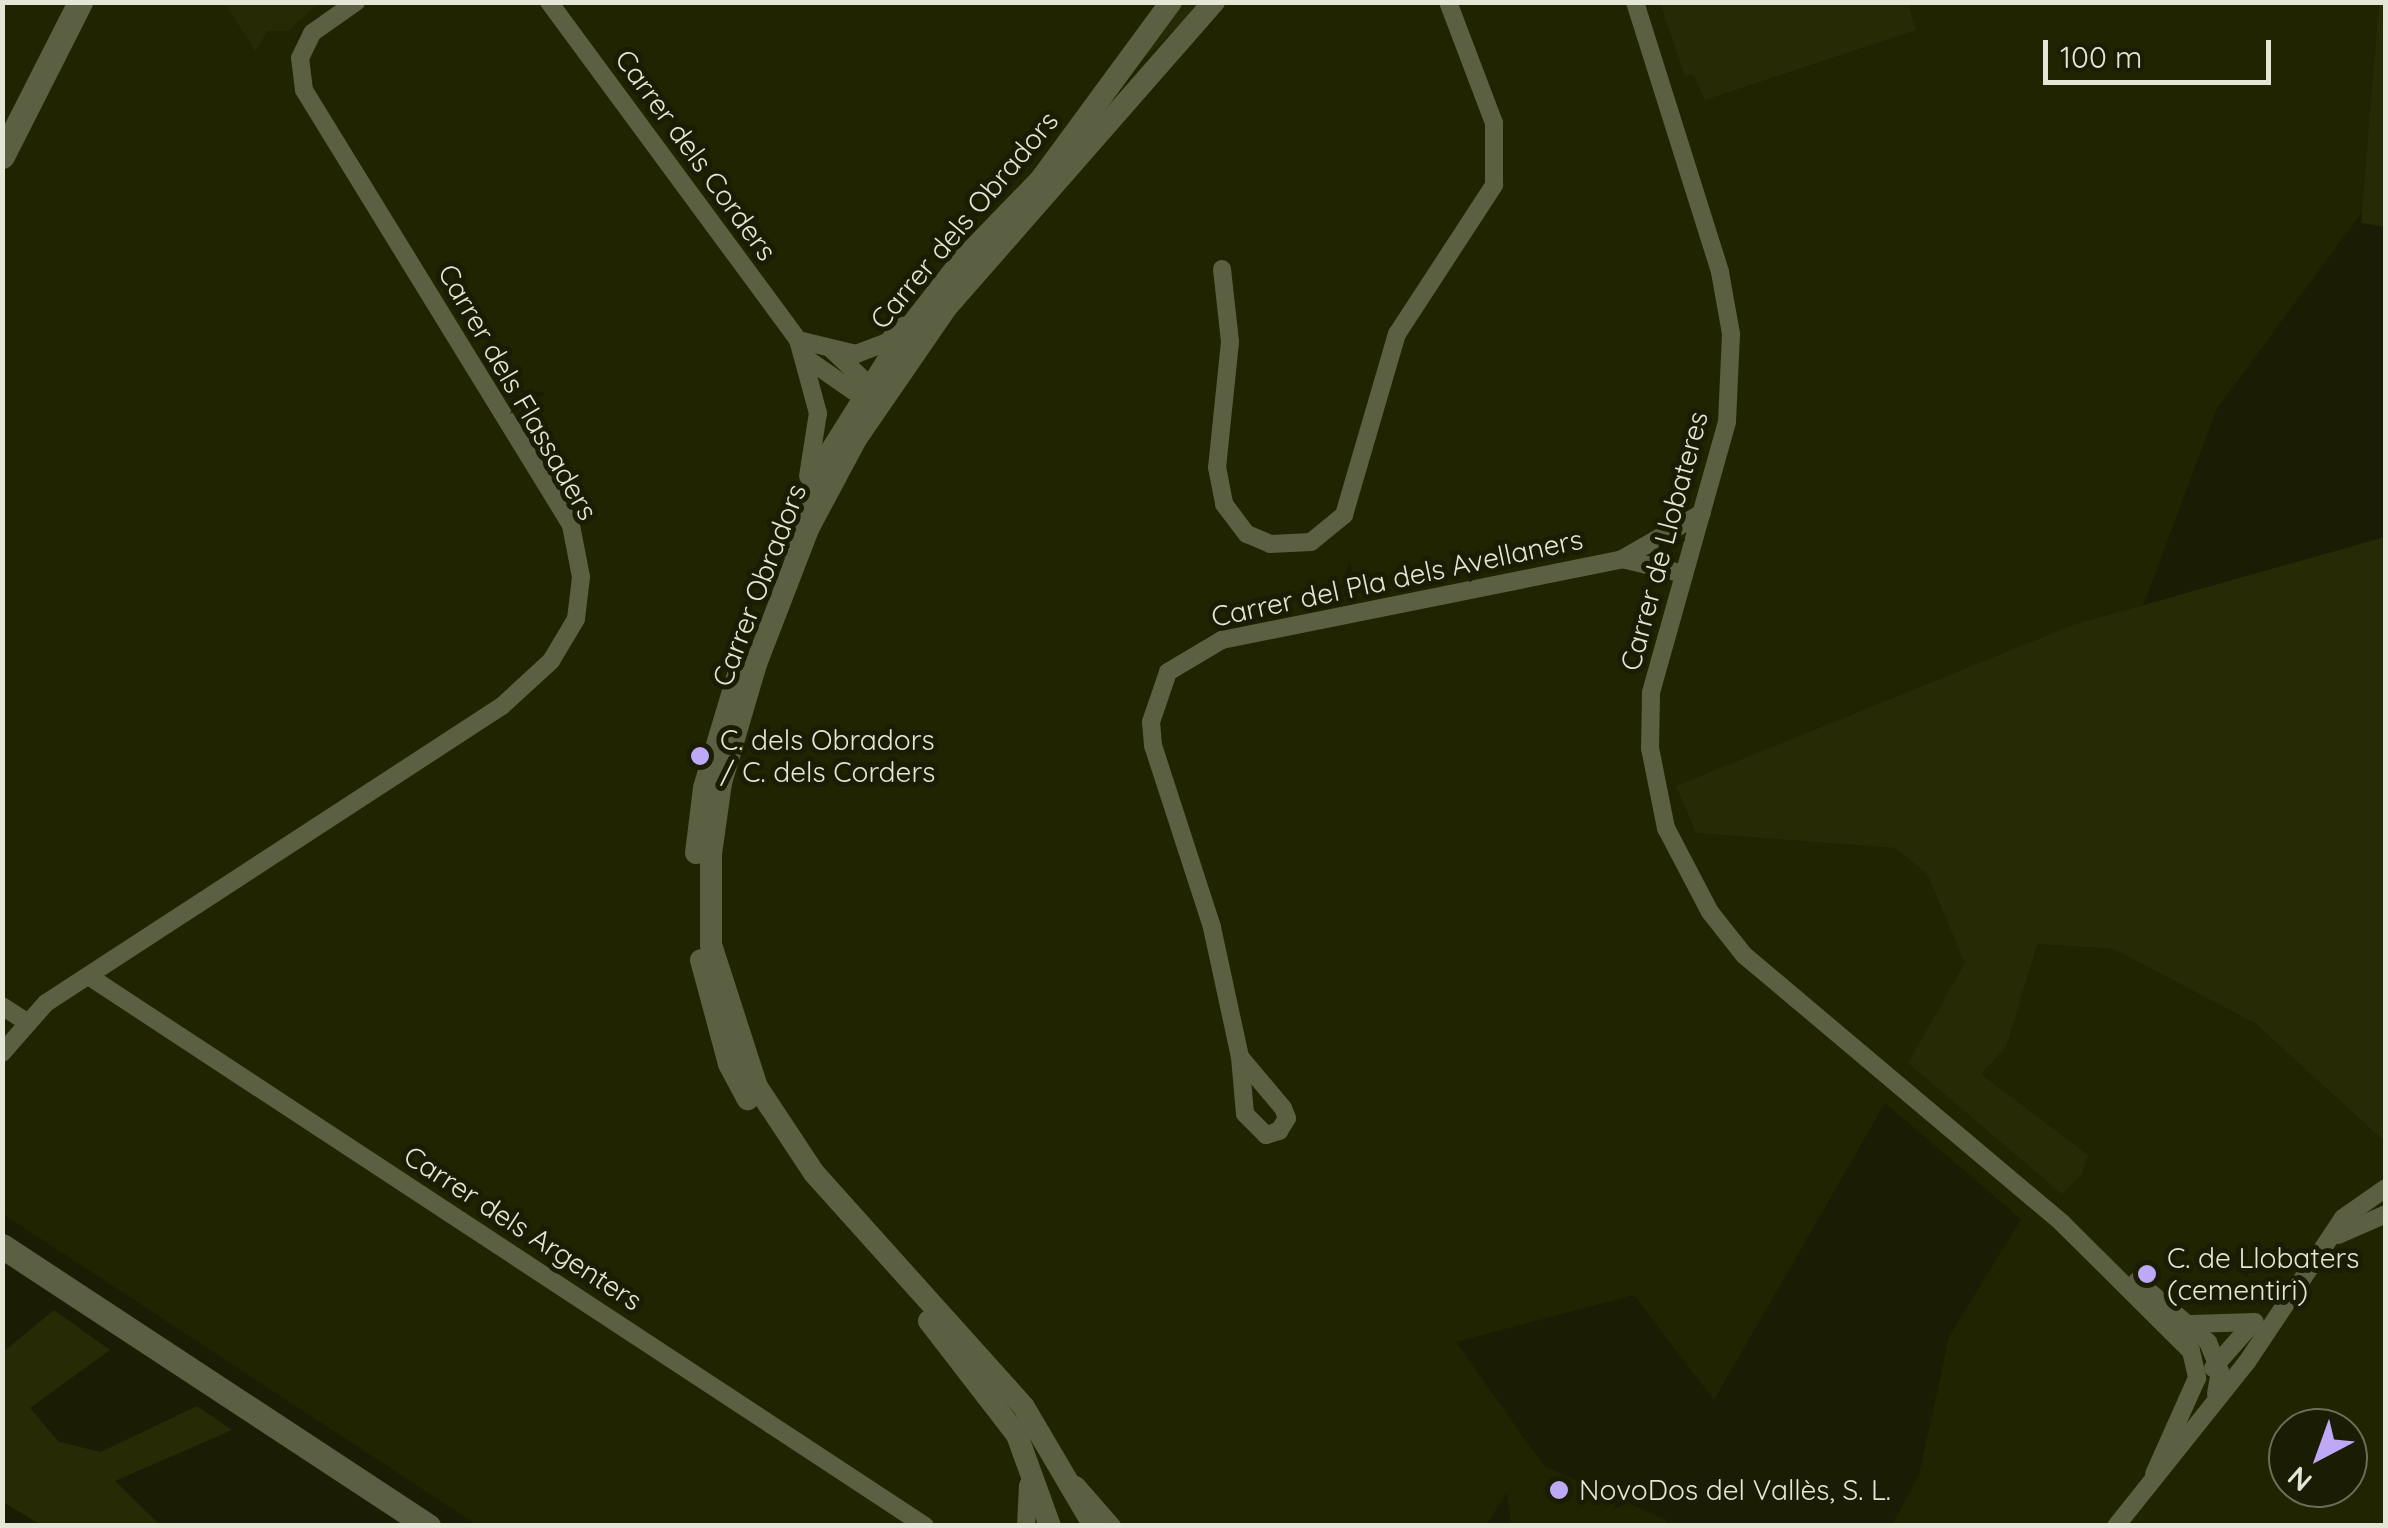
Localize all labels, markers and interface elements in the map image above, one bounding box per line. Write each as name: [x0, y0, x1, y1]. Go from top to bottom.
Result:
scale bar: [2048, 20, 2276, 82]
text: 100 m: [2060, 38, 2142, 76]
street label: Carrer dels Corders: [608, 43, 784, 267]
street label: Carrer dels Obradors: [863, 104, 1065, 336]
street label: Carrer dels Flassaders: [431, 258, 605, 526]
street label: Carrer de Llobateres: [1613, 408, 1715, 674]
street label: Carrer Obradors: [705, 479, 813, 691]
street label: Carrer del Pla dels Avellaners: [1208, 522, 1586, 634]
place label: C. dels Obradors / C. dels Corders: [720, 723, 935, 789]
marker: C. dels Obradors / C. dels Corders: [689, 745, 711, 767]
street label: Carrer dels Argenters: [398, 1138, 648, 1318]
place label: C. de Llobaters (cementiri): [2167, 1241, 2359, 1307]
marker: C. de Llobaters (cementiri): [2136, 1263, 2158, 1285]
north arrow: [2268, 1408, 2368, 1508]
text: N: [2280, 1460, 2319, 1499]
place label: NovoDos del Vallès, S. L.: [1579, 1473, 1891, 1507]
marker: NovoDos del Vallès, S. L.: [1548, 1479, 1570, 1501]

